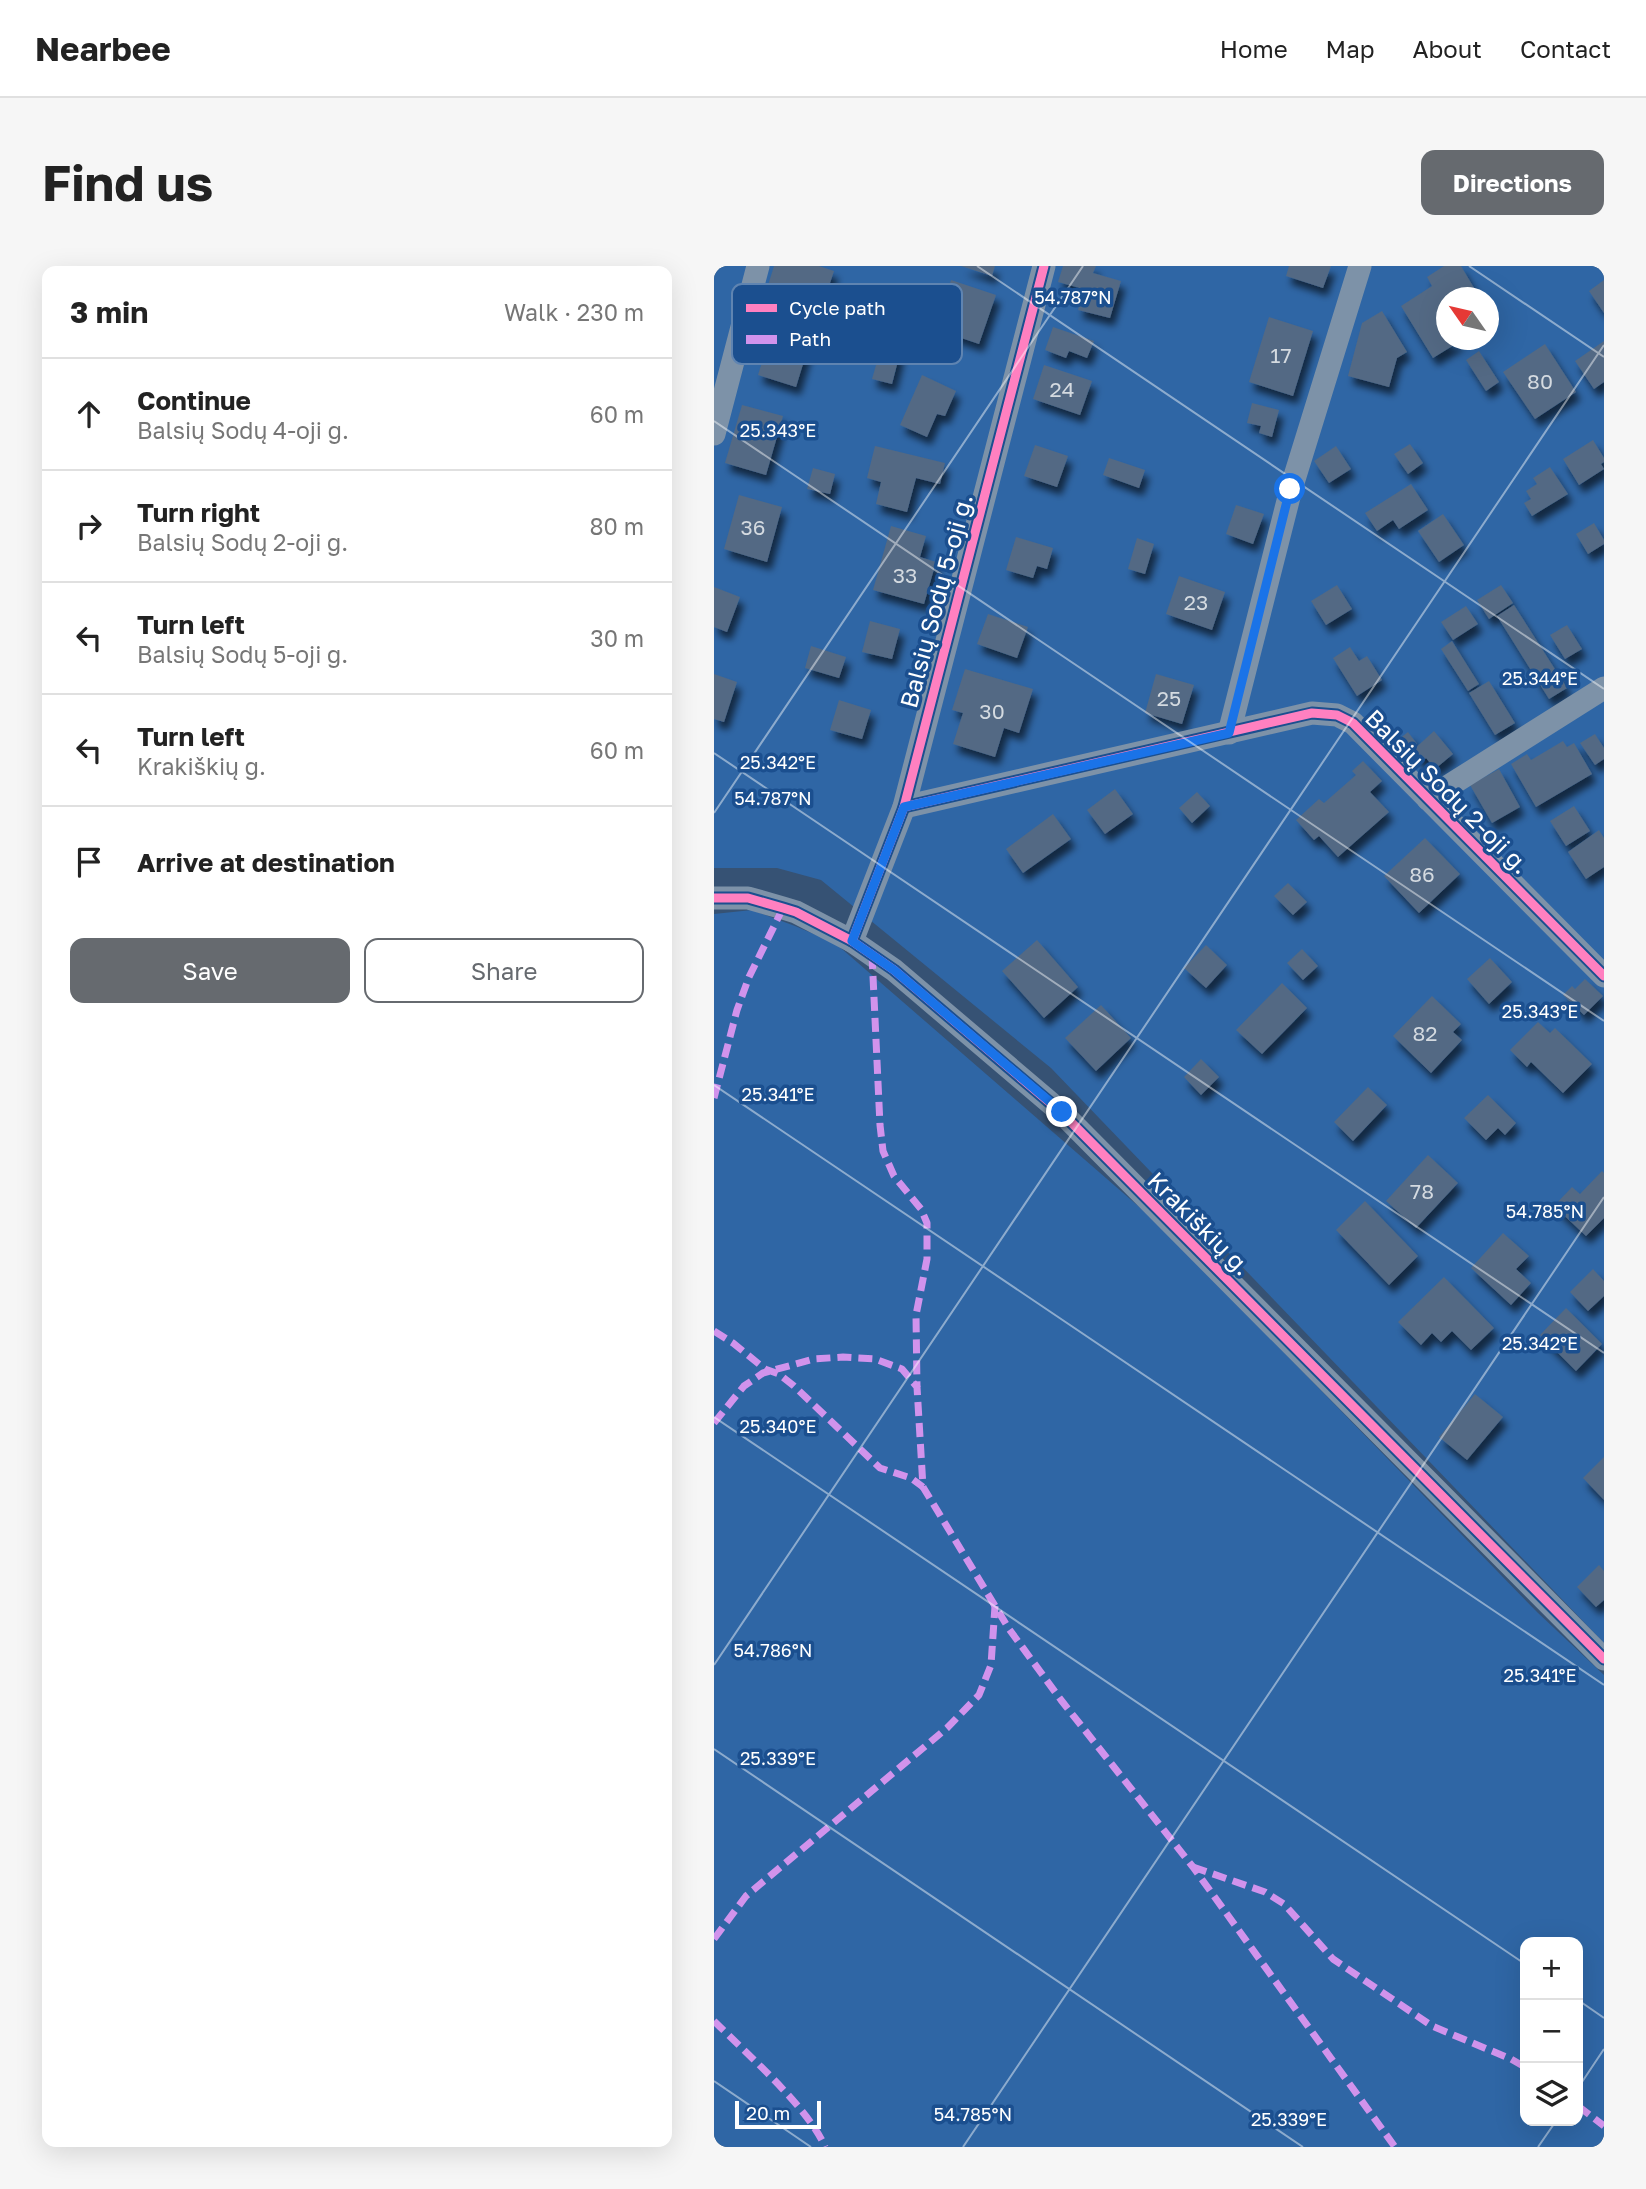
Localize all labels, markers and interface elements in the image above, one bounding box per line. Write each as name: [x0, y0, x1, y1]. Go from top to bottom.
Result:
text: Nearbee: [35, 29, 171, 68]
text: Home: [1220, 34, 1288, 63]
text: Map: [1326, 34, 1375, 63]
text: About: [1413, 34, 1482, 63]
text: Contact: [1520, 34, 1611, 63]
button: Directions: [1421, 150, 1604, 215]
text: Find us: [42, 153, 213, 212]
legend: [732, 284, 962, 364]
text: 54.787°N: [1034, 286, 1112, 308]
north arrow: [1436, 287, 1499, 350]
text: 3 min: [70, 294, 148, 330]
text: Cycle path: [789, 296, 886, 319]
text: Walk · 230 m: [504, 298, 644, 326]
text: Path: [789, 327, 831, 350]
house number: 17: [1270, 342, 1292, 368]
house number: 80: [1527, 368, 1553, 394]
house number: 24: [1050, 376, 1075, 402]
text: Continue: [137, 385, 251, 416]
icon: ahead: [70, 395, 108, 433]
text: 60 m: [590, 400, 644, 428]
text: Balsių Sodų 4-oji g.: [137, 416, 349, 444]
text: 25.343°E: [740, 419, 816, 441]
route start: [1274, 473, 1305, 504]
street label: Balsių Sodų 5-oji g.: [893, 490, 978, 711]
text: Turn right: [137, 497, 260, 528]
icon: right: [70, 507, 108, 545]
text: 80 m: [590, 512, 644, 540]
house number: 36: [741, 514, 766, 540]
text: Balsių Sodų 2-oji g.: [137, 528, 348, 556]
house number: 33: [893, 562, 917, 588]
house number: 23: [1184, 589, 1208, 615]
text: Turn left: [137, 609, 245, 640]
icon: left: [70, 619, 108, 657]
text: 30 m: [590, 624, 644, 652]
text: Balsių Sodų 5-oji g.: [137, 640, 348, 668]
text: 25.344°E: [1502, 667, 1578, 689]
house number: 25: [1157, 685, 1181, 711]
house number: 30: [979, 698, 1005, 724]
street label: Balsių Sodų 2-oji g.: [1360, 703, 1536, 879]
text: Turn left: [137, 721, 245, 752]
icon: left: [70, 731, 108, 769]
text: 60 m: [590, 736, 644, 764]
text: 25.342°E: [740, 751, 816, 773]
text: Krakiškių g.: [137, 752, 266, 780]
text: 54.787°N: [734, 787, 812, 809]
icon: arrive: [70, 843, 108, 881]
text: Arrive at destination: [137, 847, 395, 878]
house number: 86: [1409, 861, 1435, 887]
button: Save: [70, 938, 350, 1003]
button: Share: [364, 938, 644, 1003]
text: 25.343°E: [1502, 1000, 1578, 1022]
house number: 82: [1413, 1020, 1438, 1046]
text: 25.341°E: [741, 1083, 815, 1105]
route end: [1046, 1096, 1077, 1127]
street label: Krakiškių g.: [1142, 1165, 1258, 1281]
house number: 78: [1410, 1178, 1434, 1204]
text: 54.785°N: [1506, 1200, 1584, 1222]
text: 25.342°E: [1502, 1332, 1578, 1354]
text: 25.340°E: [740, 1415, 816, 1437]
text: 54.786°N: [734, 1639, 812, 1661]
text: 25.341°E: [1503, 1664, 1577, 1686]
text: 25.339°E: [740, 1747, 816, 1769]
map controls: [1520, 1937, 1583, 2126]
button: +: [1520, 1937, 1583, 2000]
button: −: [1520, 2000, 1583, 2063]
button: layers: [1520, 2063, 1583, 2126]
scale bar: [735, 2098, 821, 2130]
text: 20 m: [746, 2101, 790, 2124]
text: 54.785°N: [934, 2103, 1012, 2125]
text: 25.339°E: [1251, 2108, 1327, 2130]

